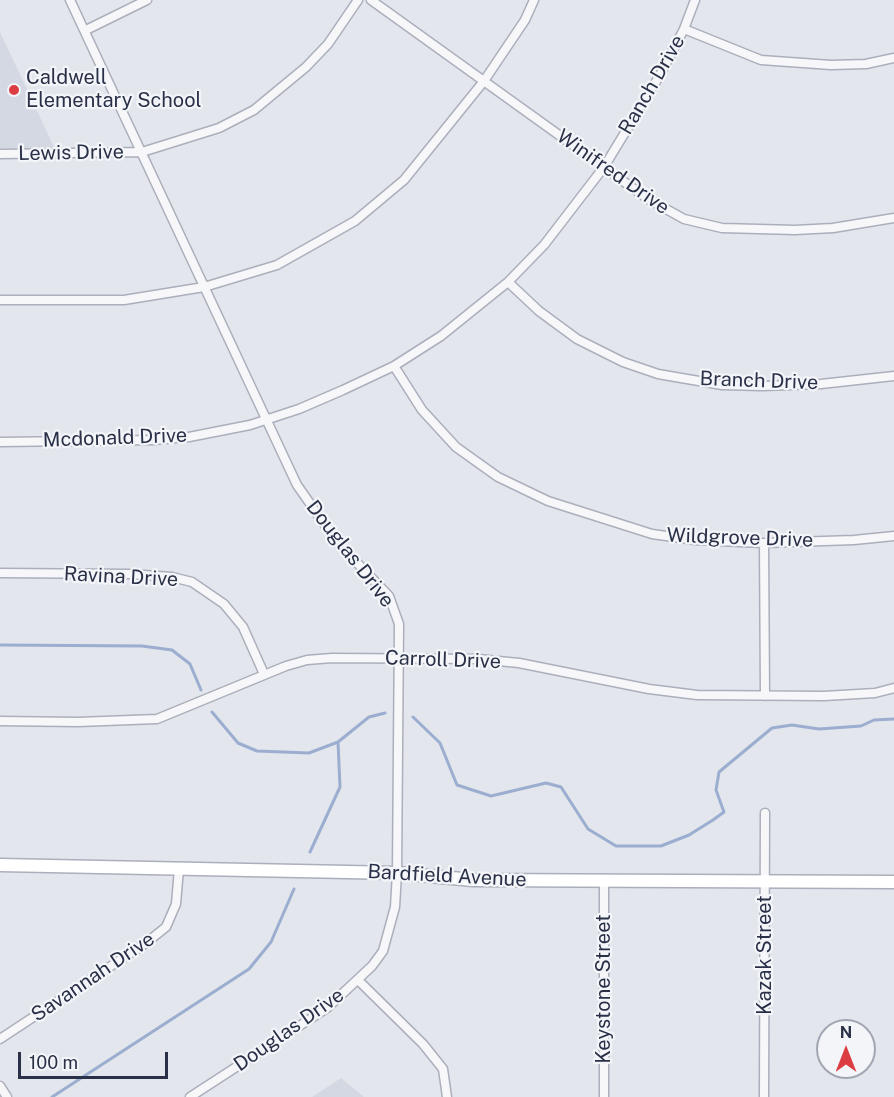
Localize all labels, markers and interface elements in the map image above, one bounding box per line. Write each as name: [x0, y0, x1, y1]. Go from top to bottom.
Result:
street label: Ranch Drive: [614, 31, 690, 139]
place label: Caldwell Elementary School: [26, 66, 202, 113]
marker: Caldwell Elementary School: [7, 83, 21, 97]
street label: Winifred Drive: [552, 124, 674, 220]
street label: Lewis Drive: [18, 140, 124, 166]
street label: Branch Drive: [699, 367, 819, 395]
street label: Mcdonald Drive: [42, 423, 188, 453]
street label: Douglas Drive: [301, 496, 399, 612]
street label: Wildgrove Drive: [666, 523, 814, 553]
street label: Ravina Drive: [63, 562, 179, 592]
street label: Carroll Drive: [385, 646, 501, 674]
street label: Bardfield Avenue: [367, 860, 527, 892]
street label: Kazak Street: [753, 895, 777, 1015]
street label: Keystone Street: [592, 914, 616, 1064]
street label: Savannah Drive: [27, 927, 159, 1027]
street label: Douglas Drive: [229, 983, 349, 1077]
north arrow: [816, 1019, 876, 1079]
text: N: [840, 1023, 852, 1042]
scale bar: [21, 1040, 171, 1078]
text: 100 m: [29, 1052, 78, 1073]

